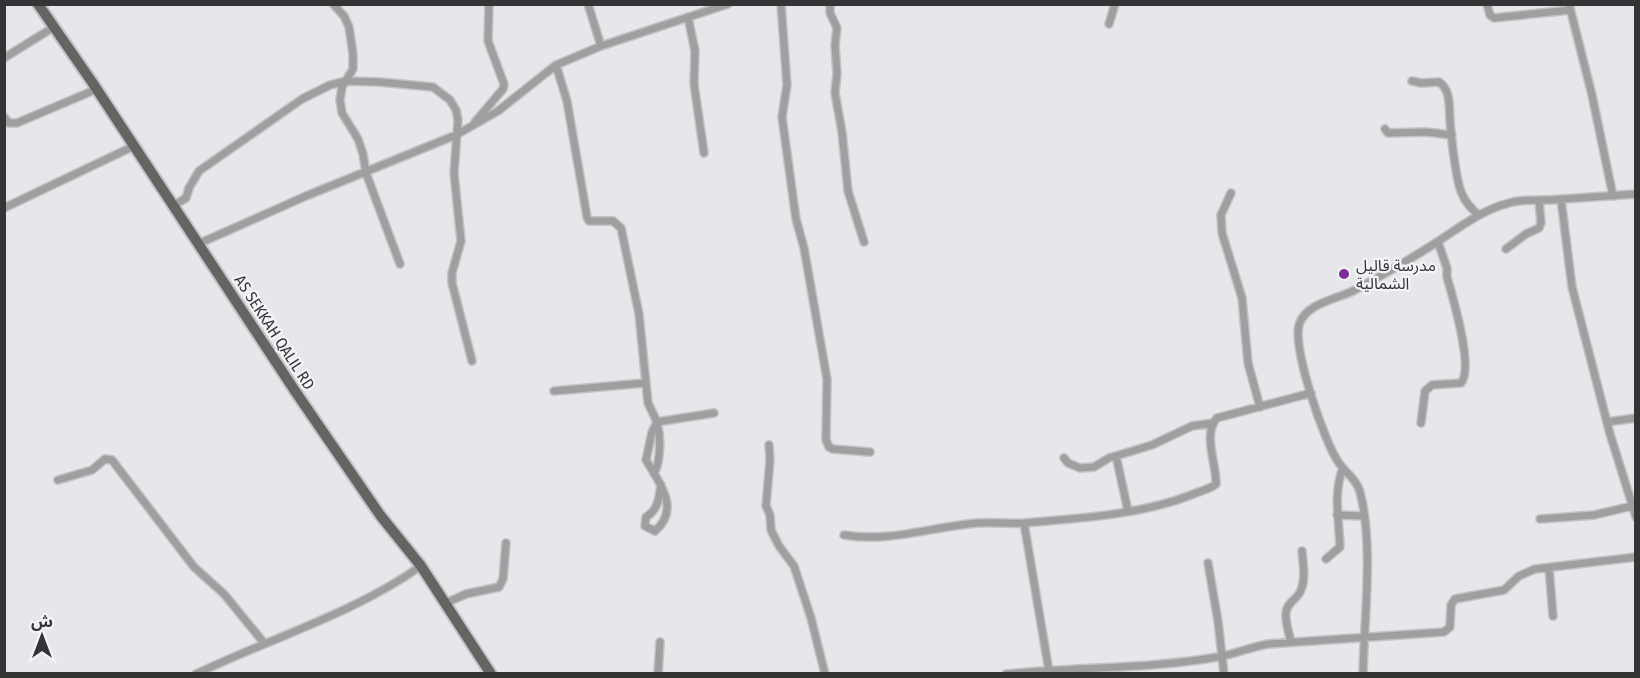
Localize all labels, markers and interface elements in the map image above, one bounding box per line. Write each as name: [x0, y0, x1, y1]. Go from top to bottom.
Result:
place label: مدرسة قاليل الشمالية: [1356, 256, 1436, 293]
marker: مدرسة قاليل الشمالية: [1337, 267, 1351, 281]
street label: AS SEKKAH QALIL RD: [230, 271, 319, 393]
north arrow: [12, 606, 72, 666]
text: ش: [31, 612, 53, 631]

